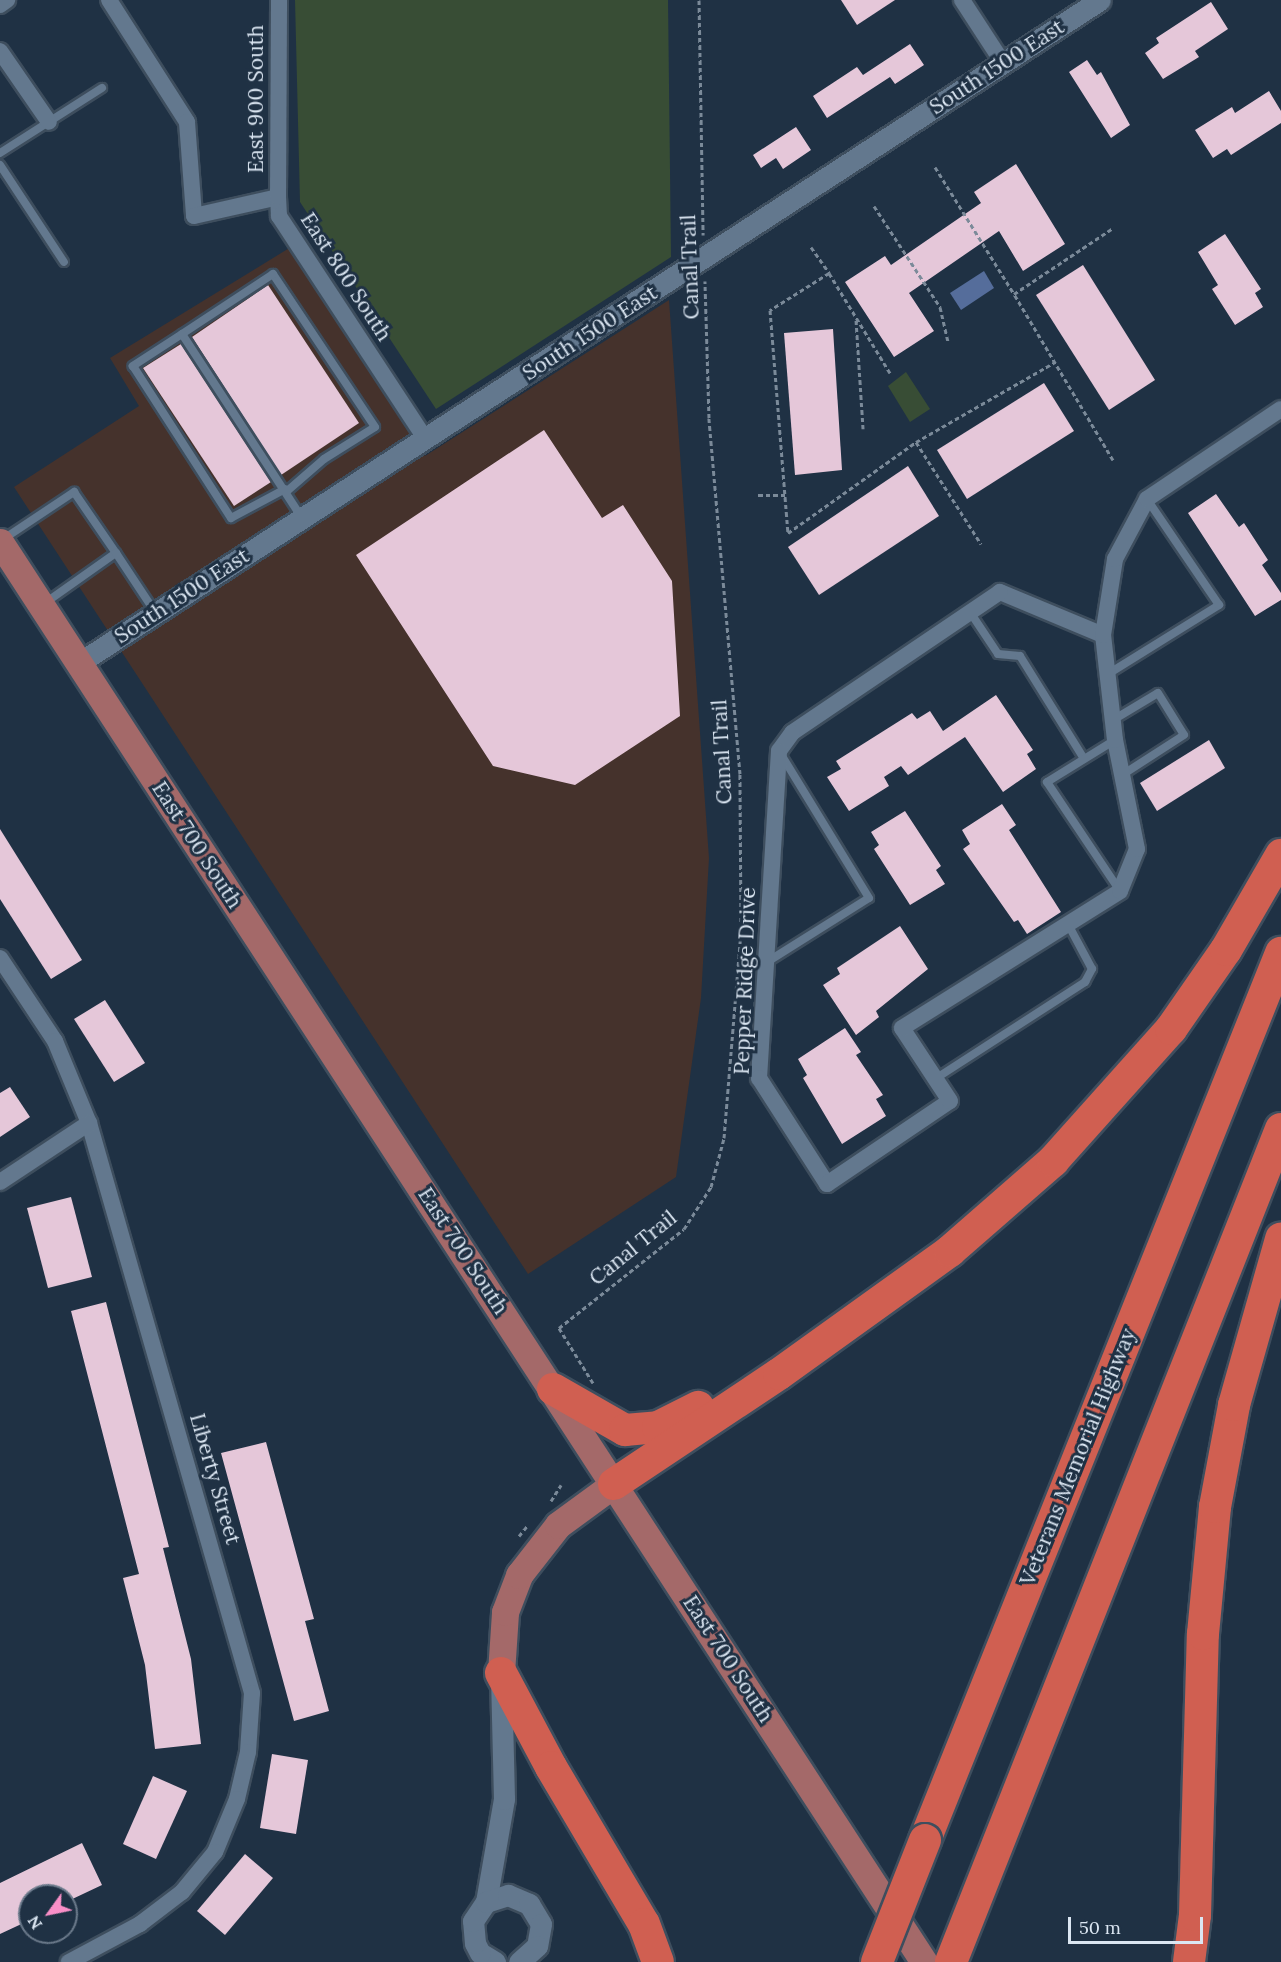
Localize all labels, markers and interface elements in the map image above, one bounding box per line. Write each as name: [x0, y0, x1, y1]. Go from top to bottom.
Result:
street label: South 1500 East: [925, 14, 1069, 120]
street label: East 900 South: [243, 25, 269, 173]
street label: East 800 South: [295, 208, 397, 346]
street label: Canal Trail: [676, 214, 704, 320]
street label: South 1500 East: [518, 280, 662, 386]
street label: South 1500 East: [110, 543, 254, 649]
street label: Canal Trail: [707, 699, 737, 805]
street label: East 700 South: [147, 777, 247, 913]
street label: Pepper Ridge Drive: [729, 887, 761, 1075]
street label: East 700 South: [413, 1183, 513, 1319]
street label: Canal Trail: [584, 1205, 682, 1291]
street label: Veterans Memorial Highway: [1015, 1325, 1141, 1589]
street label: Liberty Street: [184, 1411, 246, 1547]
street label: East 700 South: [678, 1591, 778, 1727]
north arrow: [18, 1884, 78, 1944]
scale bar: [1071, 1905, 1206, 1943]
text: N: [23, 1912, 46, 1933]
text: 50 m: [1079, 1916, 1121, 1939]

